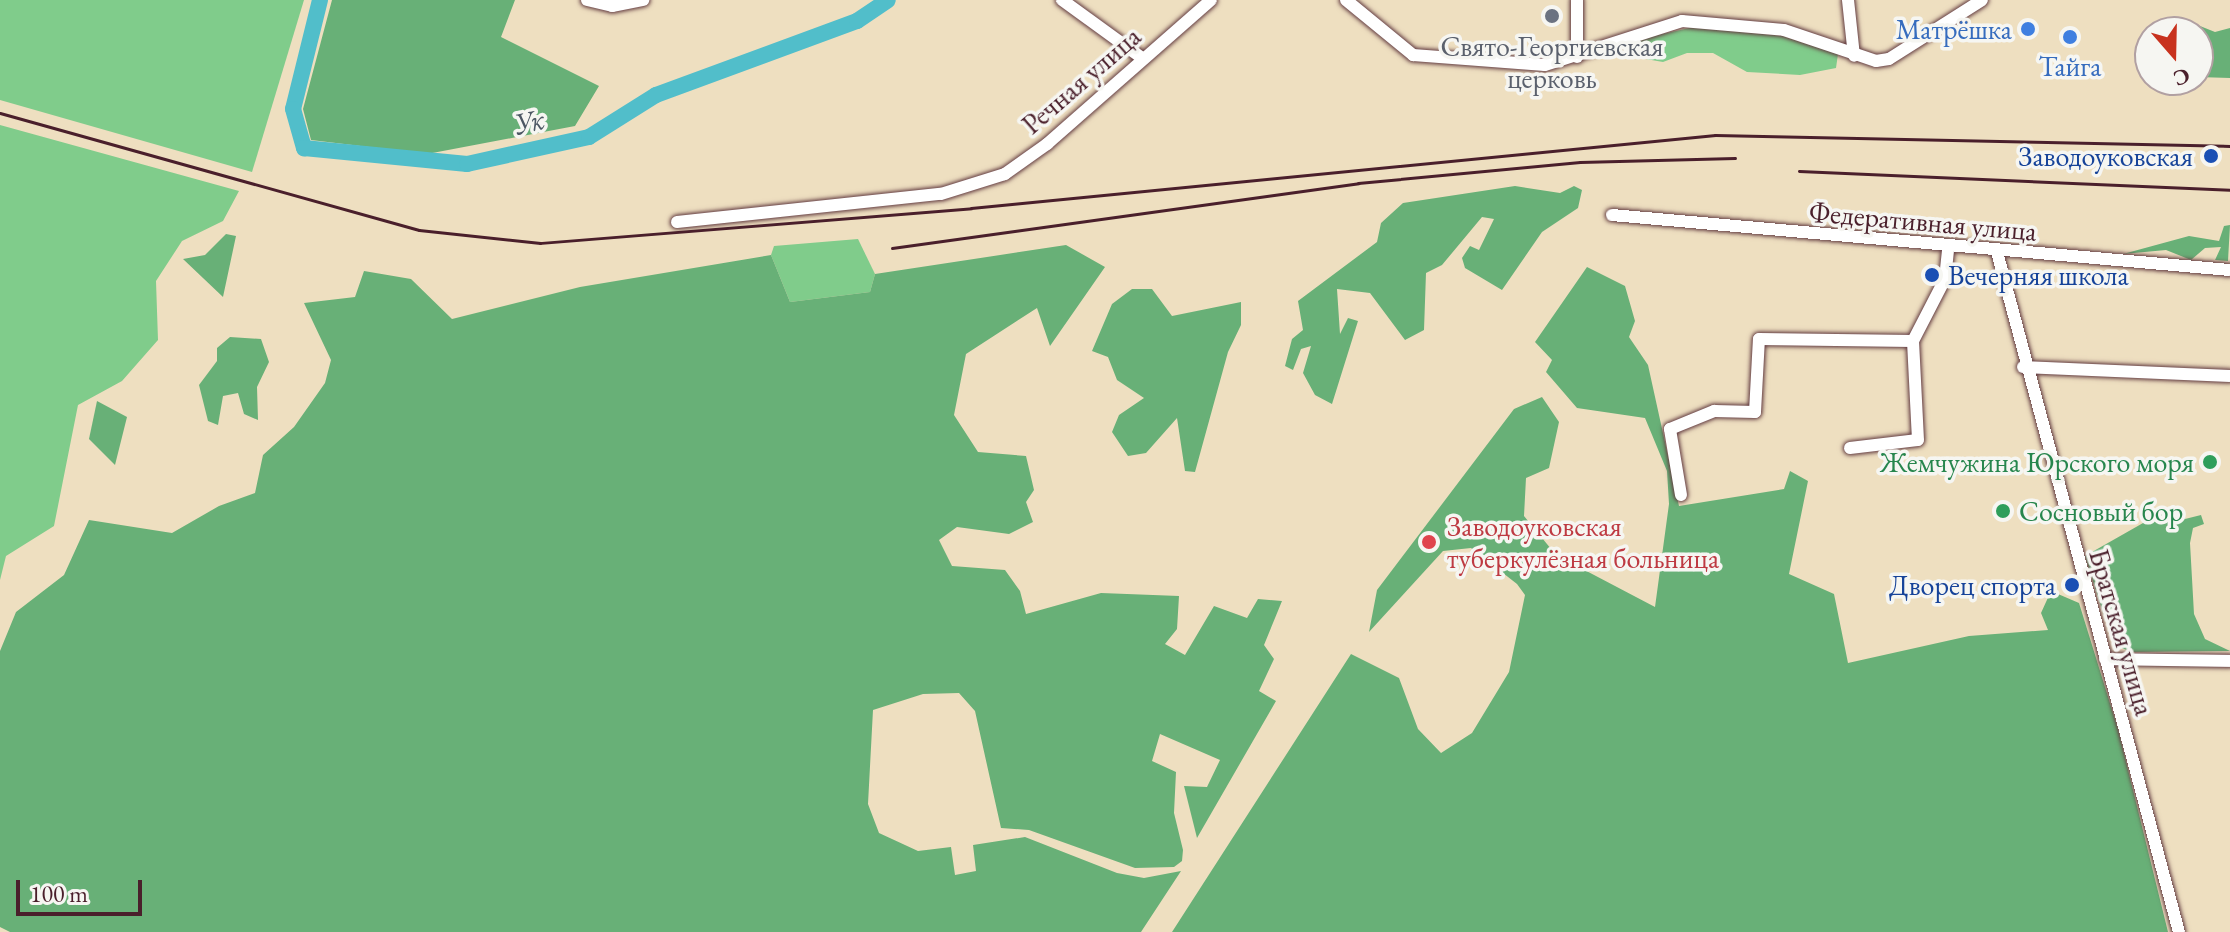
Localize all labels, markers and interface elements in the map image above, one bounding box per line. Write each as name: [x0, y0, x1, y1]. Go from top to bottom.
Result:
marker: Свято-Георгиевская церковь: [1543, 7, 1561, 25]
place label: Матрёшка: [1896, 12, 2012, 46]
north arrow: [2134, 16, 2214, 96]
street label: Речная улица: [1015, 19, 1147, 141]
marker: Матрёшка: [2019, 20, 2037, 38]
marker: Тайга: [2061, 28, 2079, 46]
place label: Свято-Георгиевская церковь: [1440, 29, 1664, 95]
place label: Тайга: [2039, 49, 2101, 83]
text: С: [2169, 61, 2194, 93]
water label: Ук: [510, 101, 548, 143]
place label: Заводоуковская: [2018, 139, 2193, 173]
marker: Заводоуковская: [2200, 145, 2222, 167]
street label: Федеративная улица: [1808, 194, 2038, 248]
place label: Вечерняя школа: [1948, 258, 2129, 292]
marker: Вечерняя школа: [1923, 266, 1941, 284]
place label: Жемчужина Юрского моря: [1880, 445, 2194, 479]
marker: Жемчужина Юрского моря: [2201, 453, 2219, 471]
place label: Сосновый бор: [2019, 494, 2183, 528]
marker: Сосновый бор: [1994, 502, 2012, 520]
place label: Заводоуковская туберкулёзная больница: [1447, 509, 1719, 575]
marker: Заводоуковская туберкулёзная больница: [1418, 531, 1440, 553]
street label: Братская улица: [2082, 545, 2162, 719]
place label: Дворец спорта: [1889, 568, 2056, 602]
marker: Дворец спорта: [2063, 576, 2081, 594]
scale bar: [20, 864, 146, 914]
text: 100 m: [30, 878, 88, 909]

